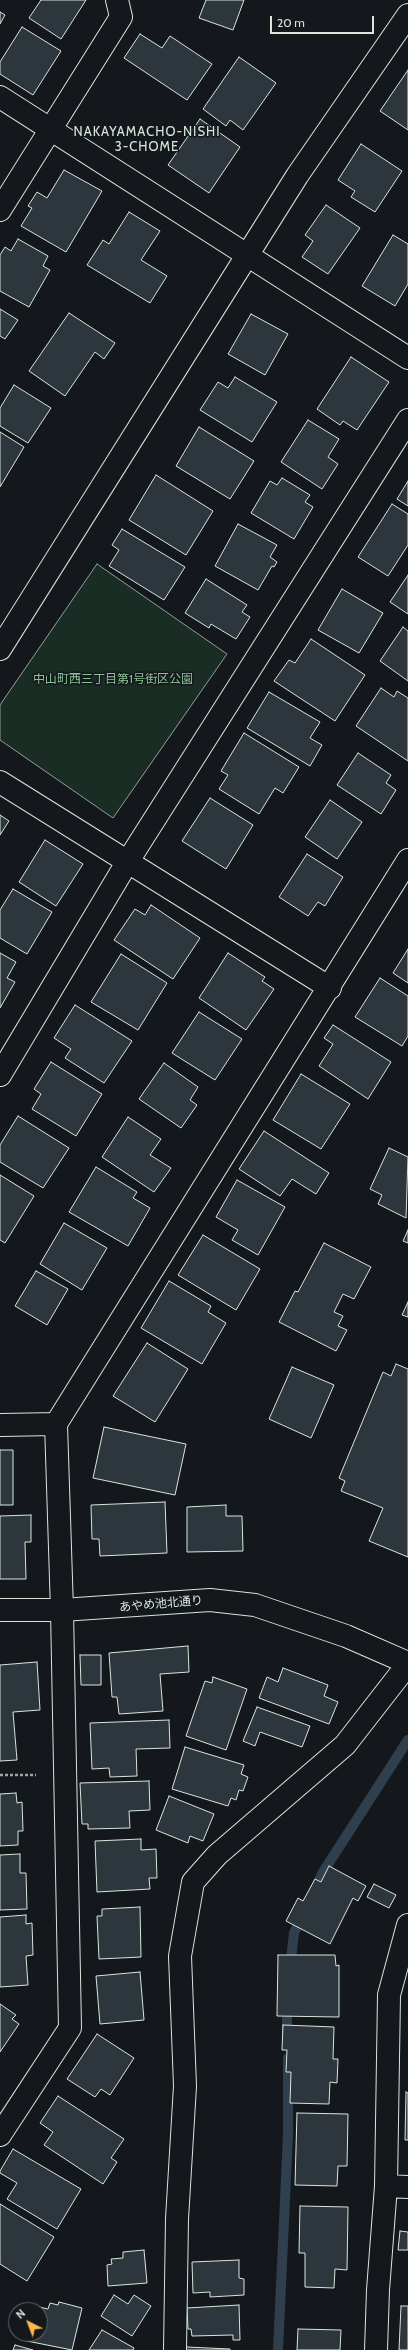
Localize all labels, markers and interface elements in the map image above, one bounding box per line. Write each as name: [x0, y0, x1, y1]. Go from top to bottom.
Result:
scale bar: [272, 8, 376, 34]
text: 20 m: [277, 15, 305, 30]
district label: NAKAYAMACHO-NISHI 3-CHOME: [74, 124, 220, 155]
park label: 中山町西三丁目第1号街区公園: [33, 672, 193, 686]
street label: あやめ池北通り: [119, 1593, 203, 1615]
north arrow: [8, 2302, 48, 2342]
text: N: [13, 2306, 28, 2322]

